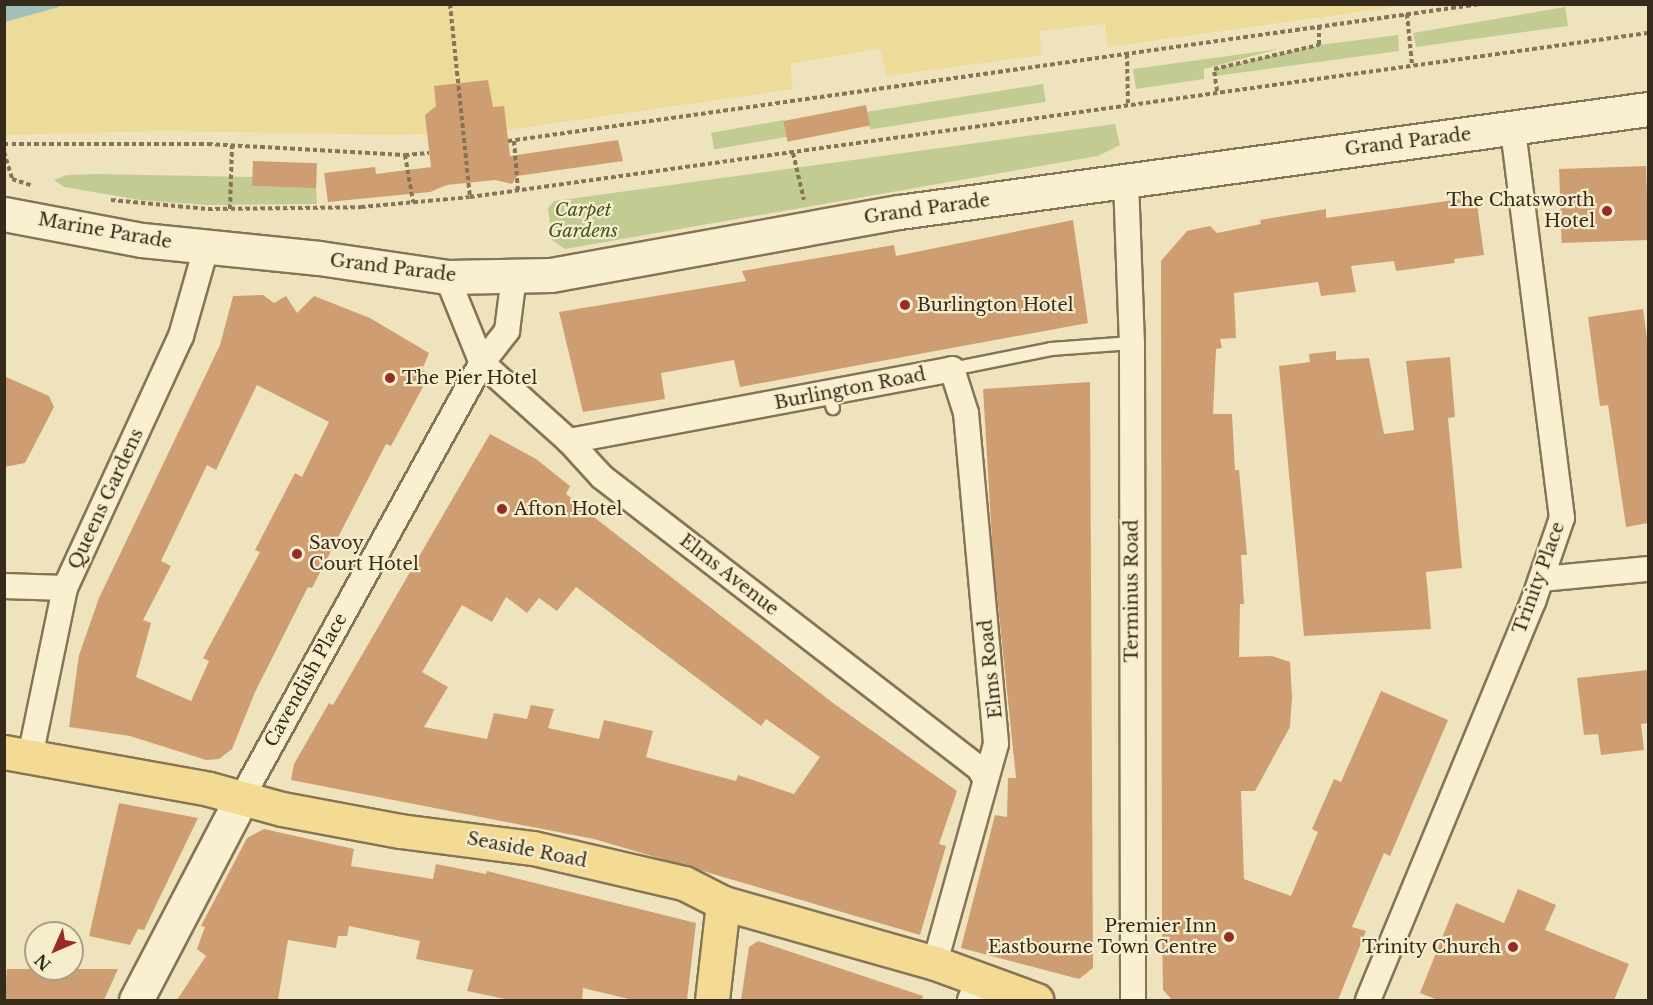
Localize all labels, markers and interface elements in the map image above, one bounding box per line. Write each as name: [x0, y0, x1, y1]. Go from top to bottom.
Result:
street label: Grand Parade: [1344, 124, 1472, 160]
street label: Grand Parade: [863, 189, 991, 229]
place label: The Chatsworth Hotel: [1446, 190, 1595, 232]
park label: Carpet Gardens: [548, 200, 618, 242]
marker: The Chatsworth Hotel: [1600, 204, 1614, 218]
street label: Marine Parade: [36, 209, 174, 253]
street label: Grand Parade: [329, 250, 457, 286]
place label: Burlington Hotel: [917, 294, 1074, 316]
marker: Burlington Hotel: [898, 298, 912, 312]
street label: Burlington Road: [773, 364, 927, 414]
place label: The Pier Hotel: [402, 367, 538, 389]
marker: The Pier Hotel: [383, 371, 397, 385]
street label: Queens Gardens: [64, 425, 148, 573]
place label: Afton Hotel: [514, 498, 622, 520]
marker: Afton Hotel: [495, 502, 509, 516]
street label: Trinity Place: [1509, 519, 1569, 637]
street label: Terminus Road: [1121, 520, 1143, 662]
street label: Elms Avenue: [675, 530, 783, 620]
place label: Savoy Court Hotel: [309, 533, 419, 576]
marker: Savoy Court Hotel: [290, 547, 304, 561]
street label: Cavendish Place: [260, 609, 352, 751]
street label: Elms Road: [975, 618, 1007, 720]
street label: Seaside Road: [465, 828, 589, 872]
place label: Premier Inn Eastbourne Town Centre: [987, 916, 1217, 958]
north arrow: [24, 921, 84, 981]
marker: Premier Inn Eastbourne Town Centre: [1222, 930, 1236, 944]
place label: Trinity Church: [1362, 936, 1501, 958]
marker: Trinity Church: [1506, 940, 1520, 954]
text: N: [30, 950, 55, 975]

